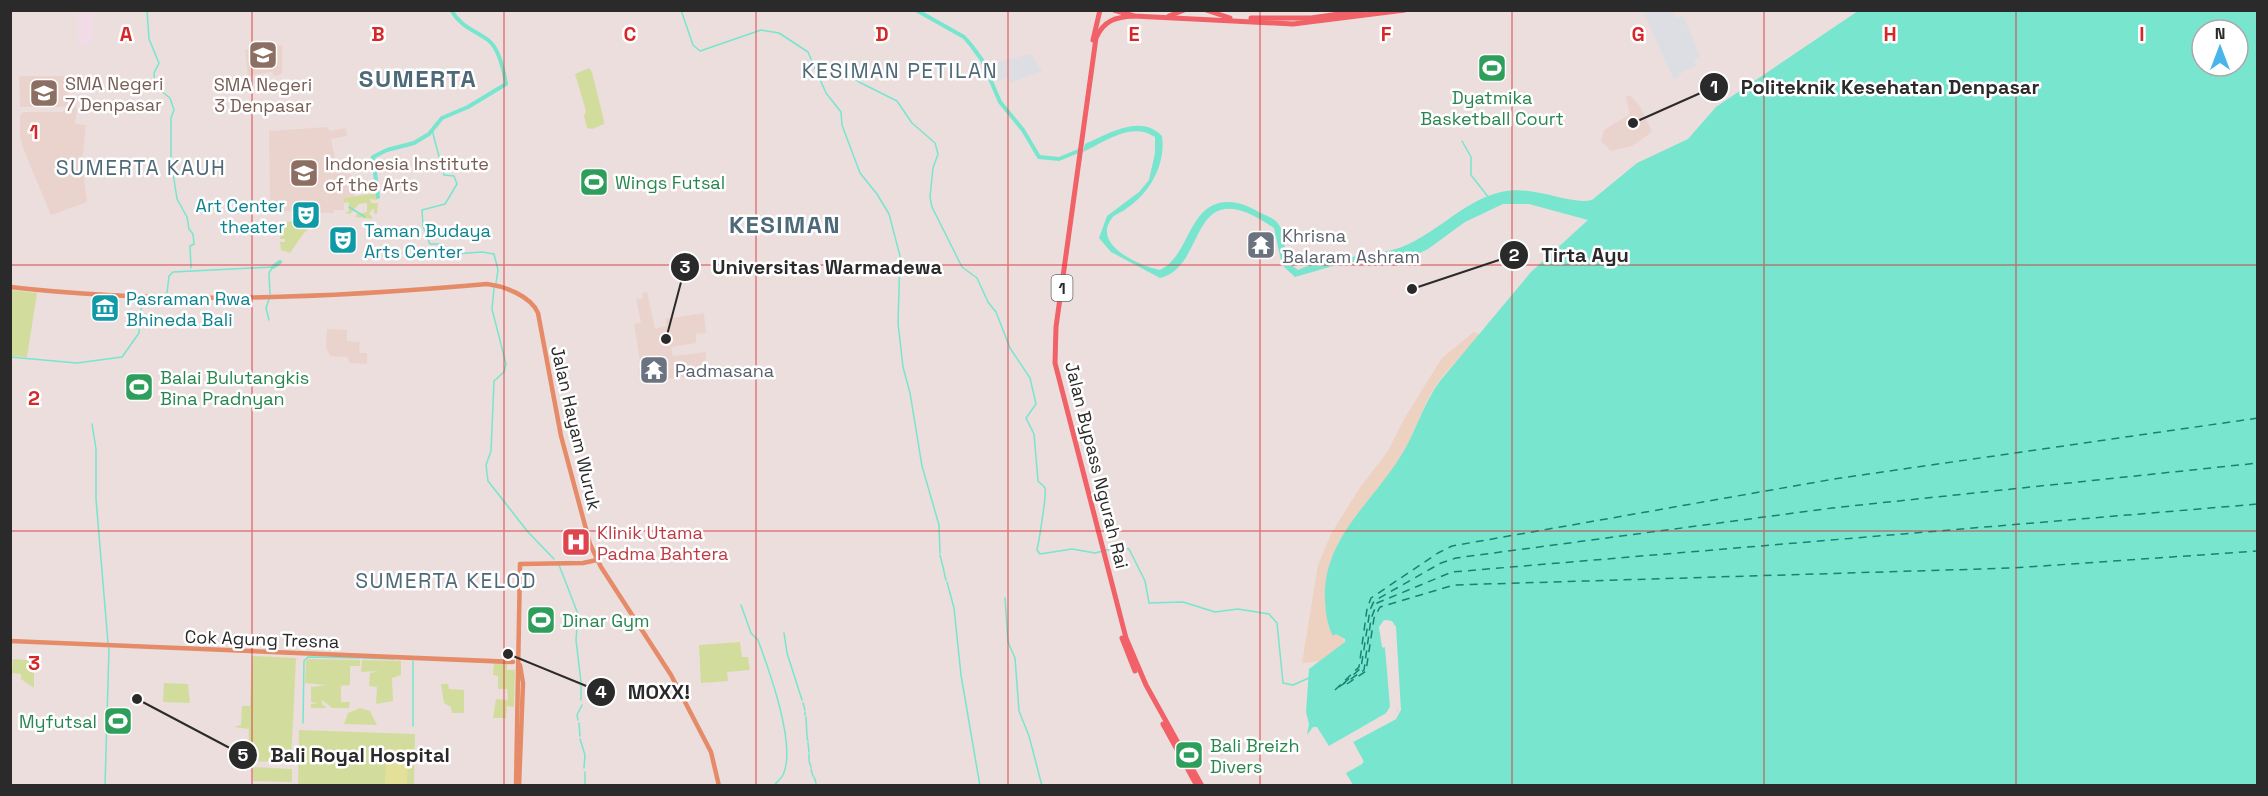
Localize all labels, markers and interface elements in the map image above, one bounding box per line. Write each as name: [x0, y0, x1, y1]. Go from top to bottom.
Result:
north arrow: [2190, 18, 2250, 78]
text: A: [120, 21, 133, 47]
text: B: [371, 21, 385, 47]
text: C: [624, 21, 637, 47]
text: D: [875, 21, 889, 47]
text: E: [1128, 21, 1140, 47]
text: F: [1381, 21, 1392, 47]
text: G: [1631, 21, 1645, 47]
text: H: [1883, 21, 1897, 47]
text: I: [2139, 21, 2145, 47]
text: N: [2215, 23, 2225, 44]
school or university icon: SMA Negeri 3 Denpasar: [247, 39, 279, 71]
sports icon: Dyatmika Basketball Court: [1476, 52, 1508, 84]
district label: KESIMAN PETILAN: [802, 57, 998, 84]
district label: SUMERTA: [359, 63, 477, 94]
callout: Politeknik Kesehatan Denpasar: [1699, 68, 2051, 106]
place label: SMA Negeri 7 Denpasar: [65, 72, 163, 116]
place label: SMA Negeri 3 Denpasar: [214, 73, 312, 117]
text: Politeknik Kesehatan Denpasar: [1741, 74, 2039, 100]
text: 1: [1710, 75, 1718, 98]
school or university icon: SMA Negeri 7 Denpasar: [28, 77, 60, 109]
place label: Dyatmika Basketball Court: [1420, 86, 1564, 130]
text: 1: [29, 119, 39, 145]
place label: Indonesia Institute of the Arts: [325, 152, 489, 196]
district label: SUMERTA KAUH: [56, 154, 226, 181]
school or university icon: Indonesia Institute of the Arts: [288, 157, 320, 189]
sports icon: Wings Futsal: [578, 166, 610, 198]
place label: Wings Futsal: [615, 171, 725, 194]
place label: Art Center theater: [196, 194, 285, 238]
theatre icon: Art Center theater: [290, 199, 322, 231]
district label: KESIMAN: [729, 209, 841, 240]
place label: Taman Budaya Arts Center: [364, 219, 491, 263]
theatre icon: Taman Budaya Arts Center: [327, 224, 359, 256]
place label: Khrisna Balaram Ashram: [1282, 224, 1420, 268]
temple icon: Khrisna Balaram Ashram: [1245, 229, 1277, 261]
callout: Tirta Ayu: [1499, 236, 1641, 274]
text: Tirta Ayu: [1541, 242, 1629, 268]
text: 2: [1509, 243, 1520, 266]
callout: Universitas Warmadewa: [670, 248, 954, 286]
text: Universitas Warmadewa: [712, 254, 942, 280]
text: 3: [680, 255, 691, 278]
road number: 1: [1052, 275, 1072, 301]
place label: Pasraman Rwa Bhineda Bali: [126, 287, 251, 331]
museum icon: Pasraman Rwa Bhineda Bali: [89, 292, 121, 324]
street label: Jalan Hayam Wuruk: [546, 343, 606, 513]
temple icon: Padmasana: [638, 354, 670, 386]
place label: Padmasana: [675, 359, 774, 382]
street label: Jalan Bypass Ngurah Rai: [1060, 359, 1134, 571]
place label: Balai Bulutangkis Bina Pradnyan: [160, 366, 309, 410]
sports icon: Balai Bulutangkis Bina Pradnyan: [123, 371, 155, 403]
text: 2: [28, 385, 40, 411]
place label: Klinik Utama Padma Bahtera: [597, 521, 728, 565]
hospital icon: Klinik Utama Padma Bahtera: [560, 526, 592, 558]
district label: SUMERTA KELOD: [355, 567, 537, 594]
sports icon: Dinar Gym: [525, 604, 557, 636]
place label: Dinar Gym: [562, 609, 650, 632]
street label: Cok Agung Tresna: [184, 625, 340, 653]
text: 3: [28, 650, 40, 676]
callout: MOXX!: [586, 673, 702, 711]
text: MOXX!: [628, 679, 690, 705]
text: 4: [595, 680, 607, 703]
sports icon: Myfutsal: [102, 705, 134, 737]
place label: Myfutsal: [19, 710, 97, 733]
place label: Bali Breizh Divers: [1210, 734, 1300, 778]
callout: Bali Royal Hospital: [228, 736, 462, 774]
sports icon: Bali Breizh Divers: [1173, 739, 1205, 771]
text: Bali Royal Hospital: [270, 742, 450, 768]
text: 5: [238, 743, 249, 766]

